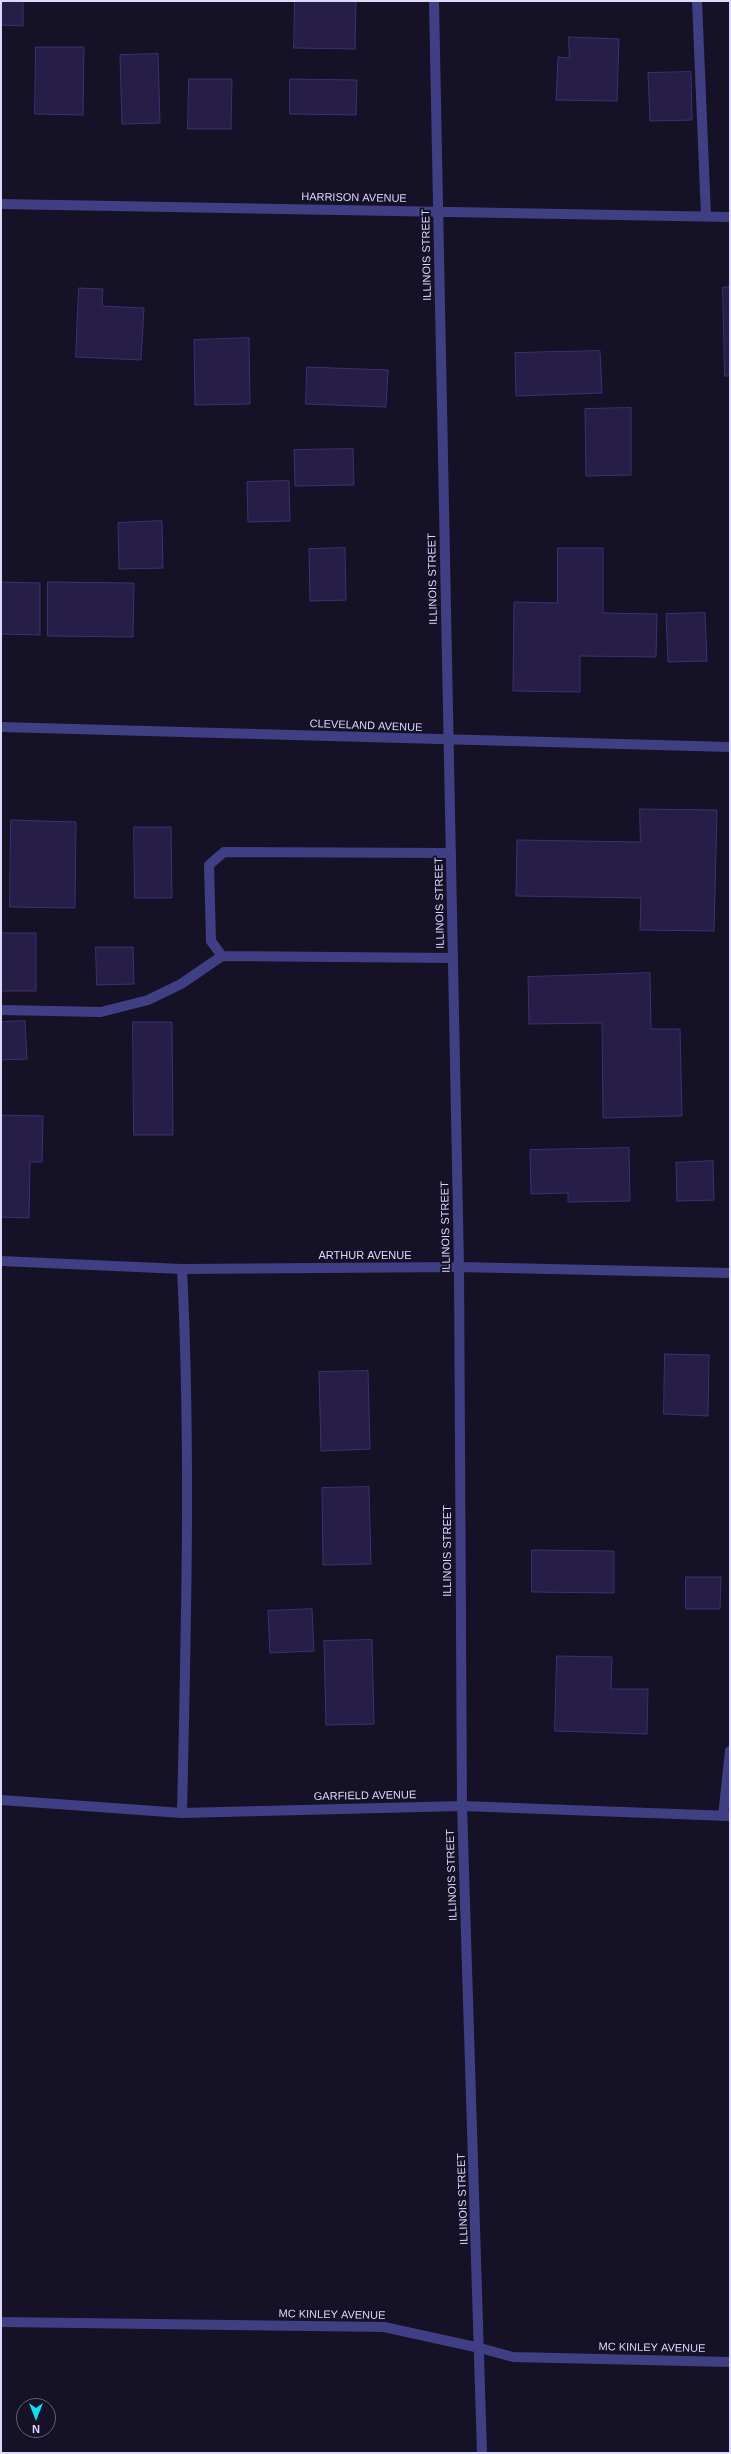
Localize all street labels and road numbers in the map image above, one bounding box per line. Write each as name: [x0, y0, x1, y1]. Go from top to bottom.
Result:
street label: HARRISON AVENUE: [301, 190, 407, 206]
street label: ILLINOIS STREET: [420, 209, 434, 301]
street label: ILLINOIS STREET: [426, 533, 440, 625]
street label: CLEVELAND AVENUE: [309, 717, 423, 735]
street label: ILLINOIS STREET: [433, 857, 447, 949]
street label: ILLINOIS STREET: [439, 1181, 453, 1273]
street label: ARTHUR AVENUE: [318, 1249, 412, 1263]
street label: ILLINOIS STREET: [441, 1505, 455, 1597]
street label: GARFIELD AVENUE: [314, 1789, 416, 1803]
street label: ILLINOIS STREET: [444, 1829, 460, 1921]
street label: ILLINOIS STREET: [455, 2153, 471, 2245]
street label: MC KINLEY AVENUE: [279, 2307, 385, 2323]
street label: MC KINLEY AVENUE: [599, 2340, 705, 2356]

